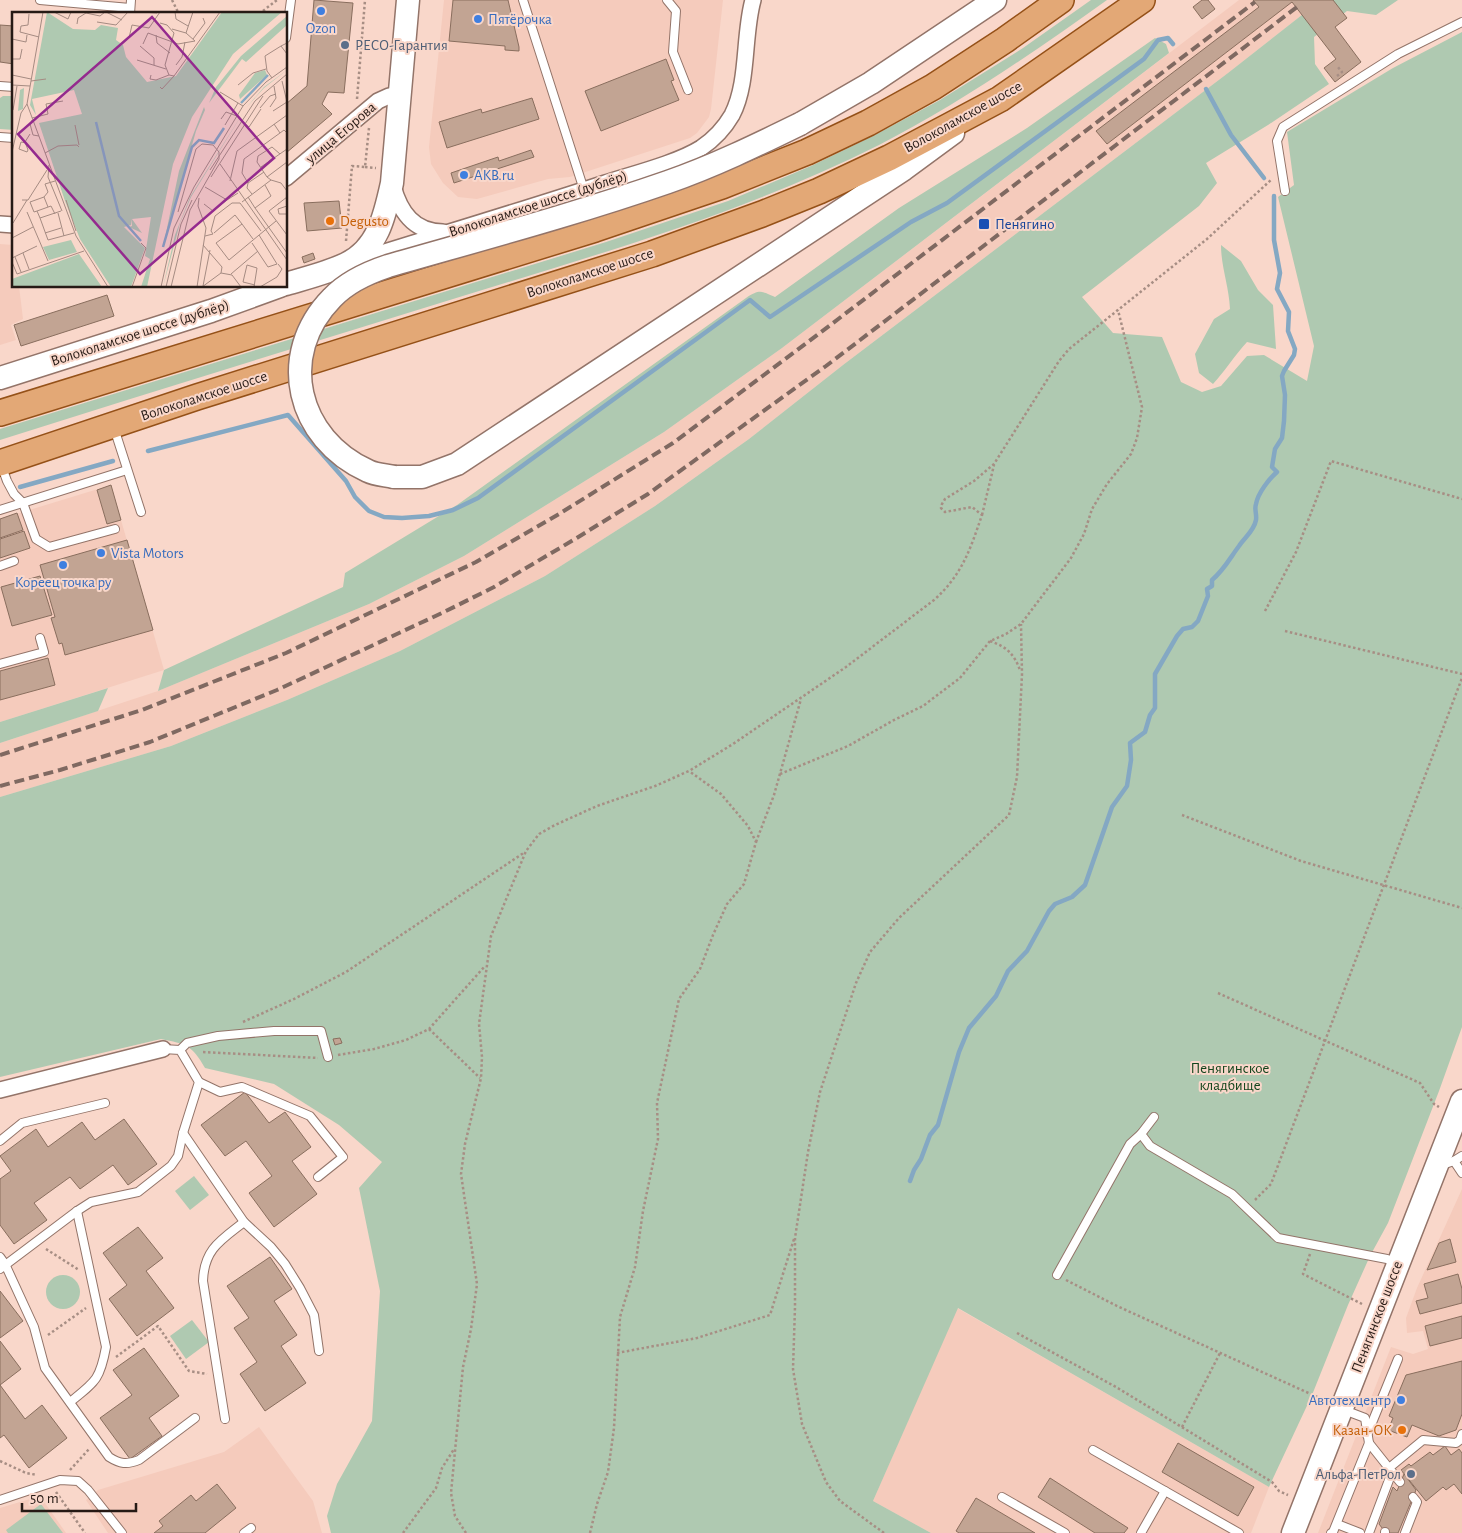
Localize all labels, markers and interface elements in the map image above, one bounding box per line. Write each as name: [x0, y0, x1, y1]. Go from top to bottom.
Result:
marker: Ozon: [315, 5, 327, 17]
inset map: [12, 12, 288, 288]
place label: Пятёрочка: [488, 12, 552, 27]
marker: Пятёрочка: [472, 13, 484, 25]
place label: Ozon: [306, 21, 336, 36]
place label: РЕСО-Гарантия: [355, 38, 448, 53]
marker: РЕСО-Гарантия: [339, 39, 351, 51]
street label: Волоколамское шоссе: [901, 78, 1025, 156]
street label: улица Егорова: [302, 99, 379, 167]
street label: Волоколамское шоссе (дублёр): [447, 168, 629, 240]
place label: AKB.ru: [474, 168, 515, 183]
marker: AKB.ru: [458, 169, 470, 181]
place label: Degusto: [340, 214, 389, 229]
marker: Degusto: [324, 215, 336, 227]
marker: Пенягино: [977, 217, 991, 231]
place label: Пенягино: [995, 217, 1054, 232]
street label: Волоколамское шоссе: [525, 245, 655, 301]
street label: Волоколамское шоссе (дублёр): [49, 297, 231, 369]
street label: Волоколамское шоссе: [139, 368, 269, 424]
place label: Vista Motors: [111, 546, 184, 561]
marker: Vista Motors: [95, 547, 107, 559]
marker: Кореец точка ру: [57, 559, 69, 571]
place label: Кореец точка ру: [15, 575, 112, 590]
park label: Пенягинское кладбище: [1191, 1061, 1270, 1093]
street label: Пенягинское шоссе: [1349, 1259, 1405, 1375]
place label: Автотехцентр: [1308, 1393, 1391, 1408]
marker: Автотехцентр: [1395, 1394, 1407, 1406]
place label: Казан-ОК: [1332, 1423, 1392, 1438]
marker: Казан-ОК: [1396, 1424, 1408, 1436]
place label: Альфа-ПетРол: [1315, 1467, 1401, 1482]
marker: Альфа-ПетРол: [1405, 1468, 1417, 1480]
scale bar: [22, 1480, 136, 1512]
text: 50 m: [30, 1491, 59, 1506]

